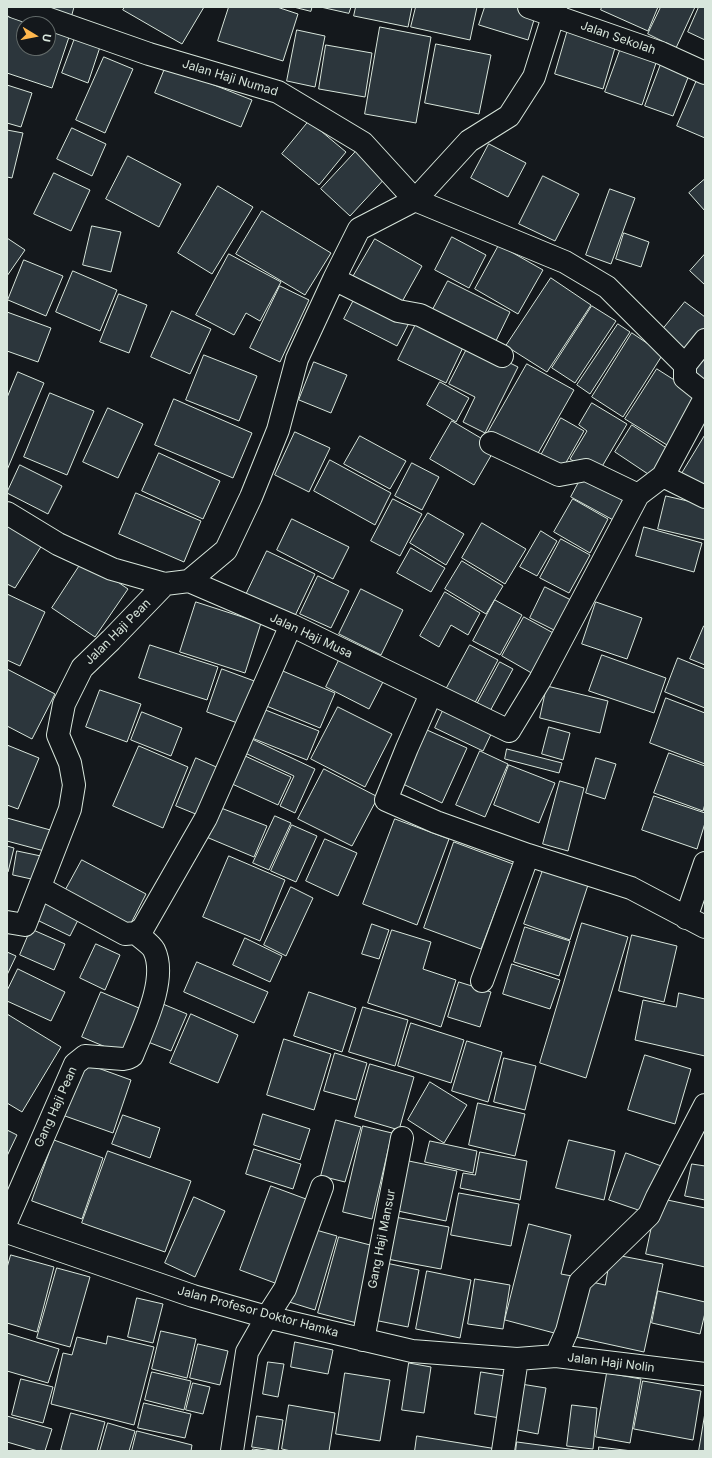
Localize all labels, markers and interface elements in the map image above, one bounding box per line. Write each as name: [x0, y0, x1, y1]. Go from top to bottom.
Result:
north arrow: [16, 16, 56, 56]
street label: Jalan Sekolah: [578, 18, 658, 58]
text: U: [39, 33, 54, 43]
street label: Jalan Haji Numad: [180, 57, 280, 99]
street label: Jalan Haji Pean: [82, 596, 154, 668]
street label: Jalan Haji Musa: [267, 611, 355, 661]
street label: Gang Haji Pean: [32, 1064, 80, 1150]
street label: Gang Haji Mansur: [365, 1188, 399, 1290]
street label: Jalan Profesor Doktor Hamka: [176, 1284, 340, 1340]
street label: Jalan Haji Nolin: [567, 1351, 655, 1375]

